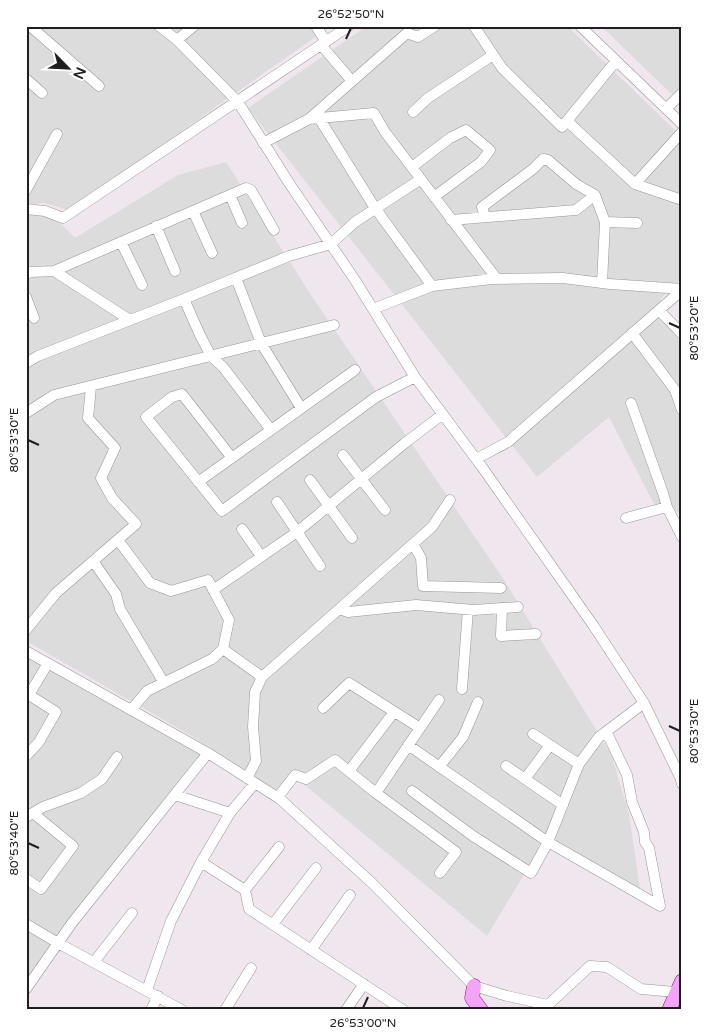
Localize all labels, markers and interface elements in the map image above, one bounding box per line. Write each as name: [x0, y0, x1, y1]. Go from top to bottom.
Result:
text: 26°52'50"N: [318, 7, 384, 21]
north arrow: [42, 42, 92, 92]
text: N: [69, 64, 89, 82]
text: 80°53'20"E: [687, 295, 701, 361]
text: 80°53'30"E: [7, 407, 21, 473]
text: 80°53'30"E: [687, 698, 701, 764]
text: 80°53'40"E: [7, 810, 21, 876]
text: 26°53'00"N: [330, 1016, 396, 1030]

